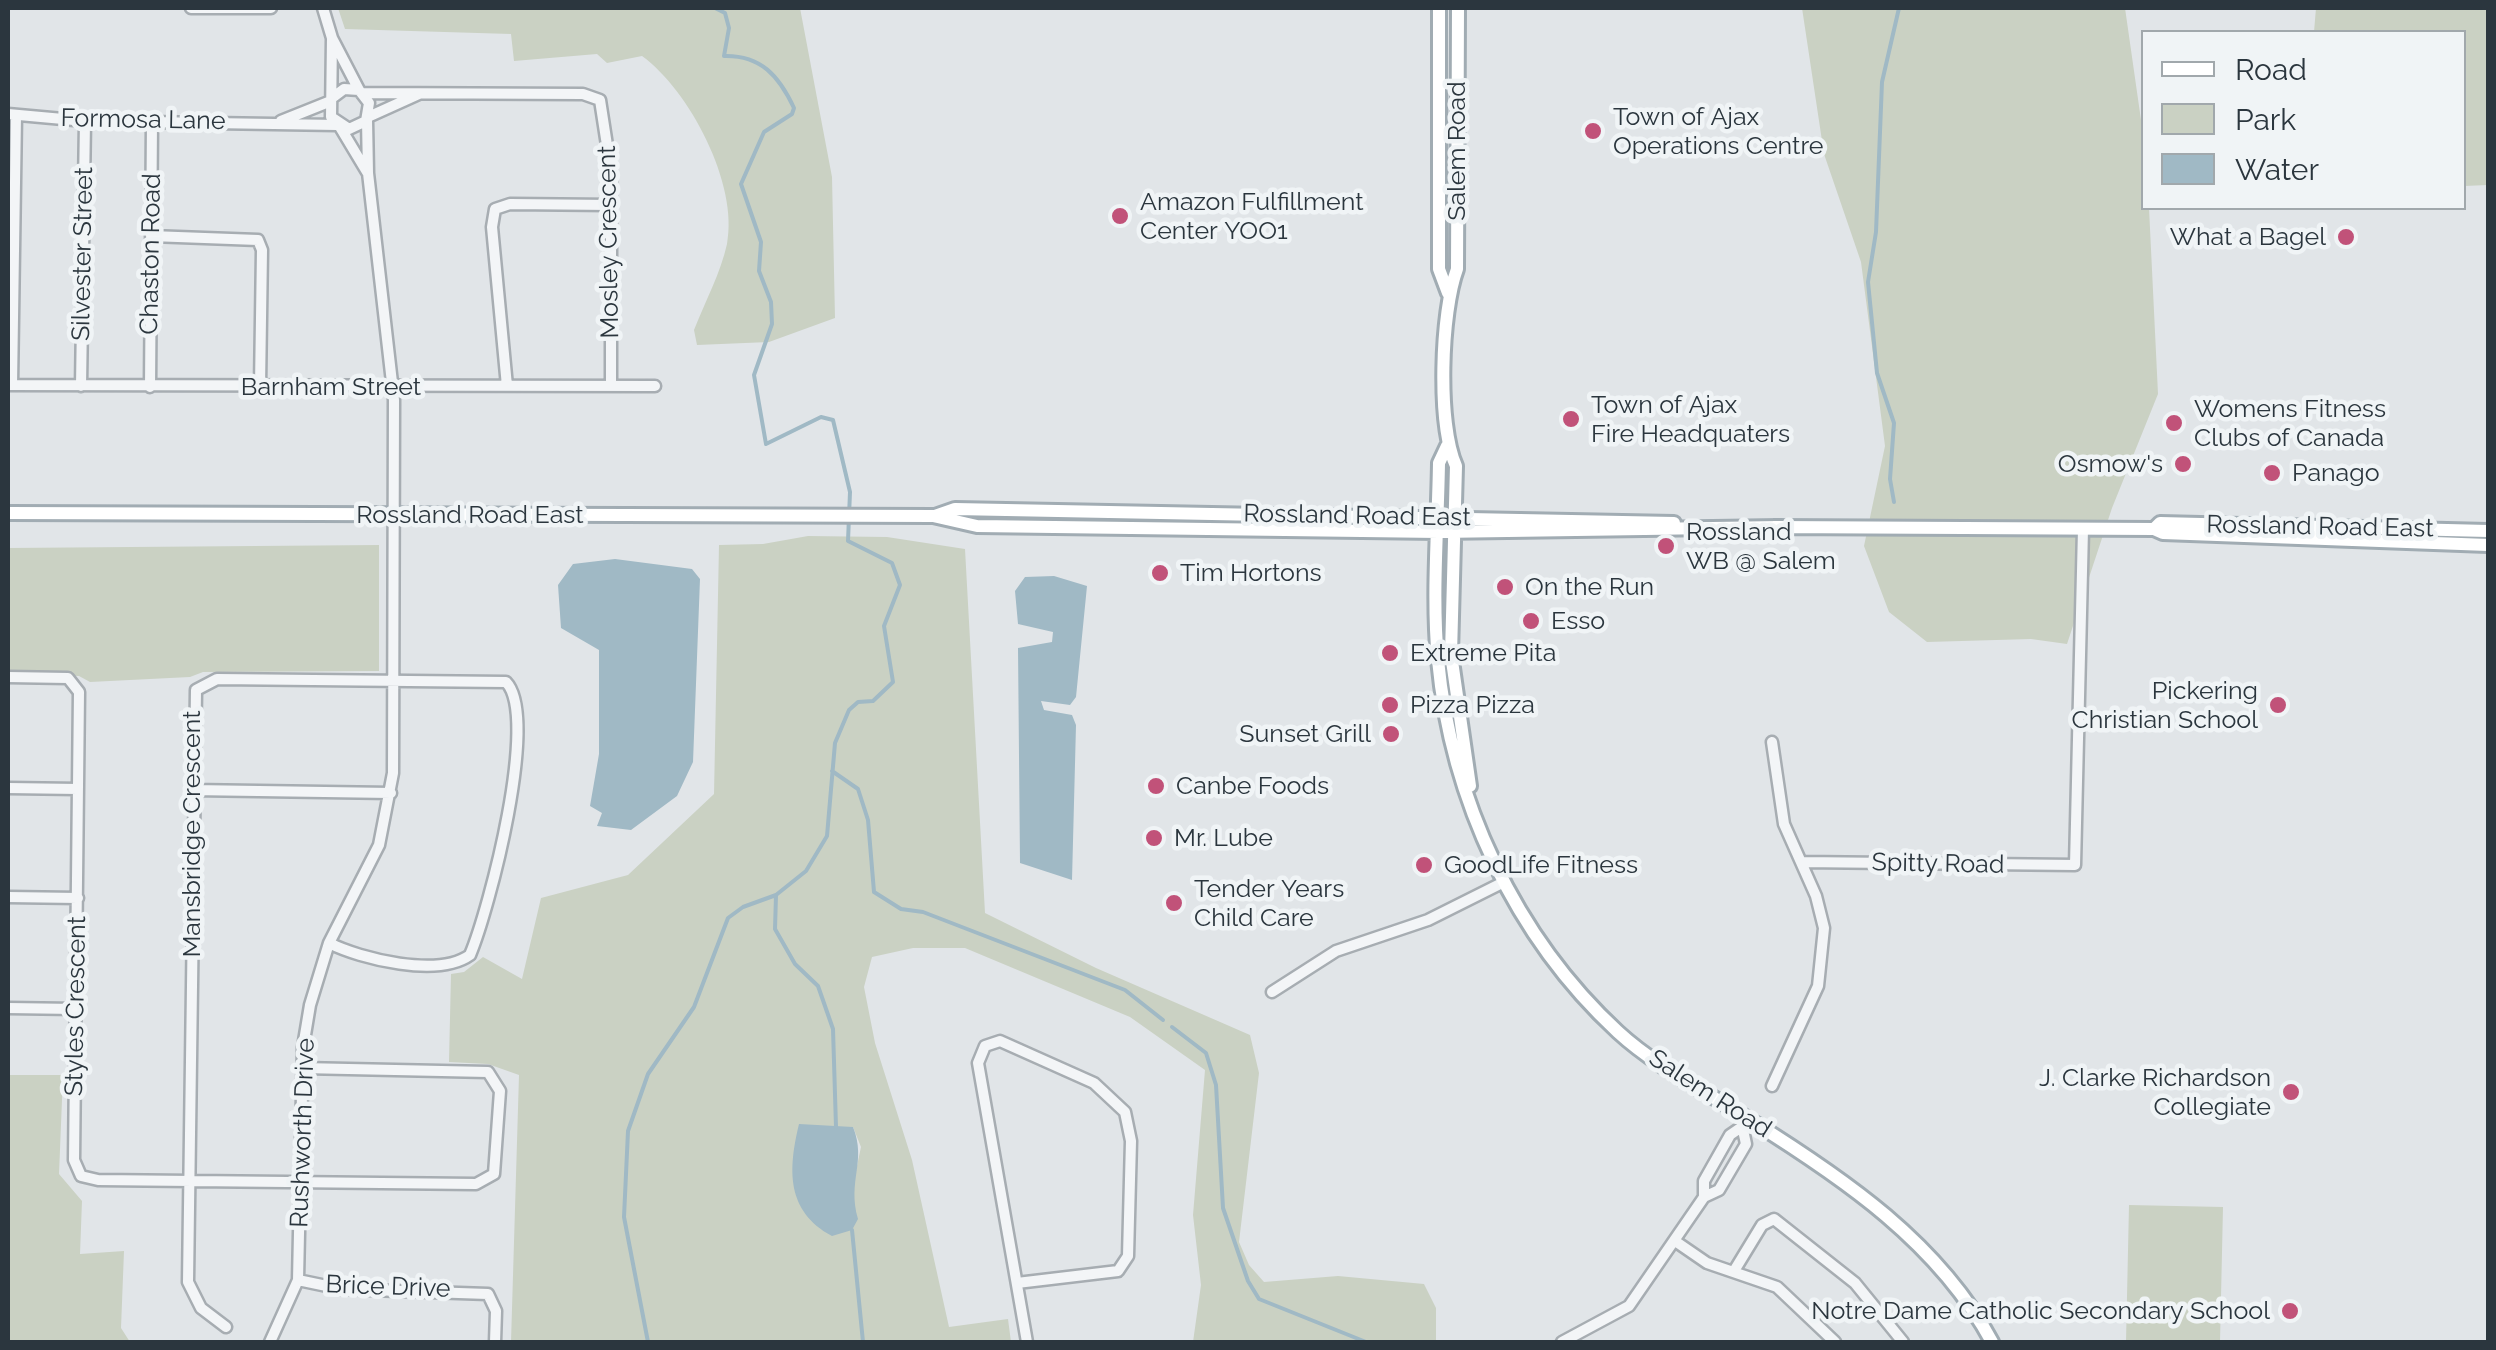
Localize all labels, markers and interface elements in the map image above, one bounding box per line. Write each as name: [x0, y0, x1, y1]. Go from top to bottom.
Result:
legend: [2141, 30, 2466, 210]
text: Road: [2235, 52, 2307, 87]
street label: Salem Road: [1442, 81, 1472, 221]
place label: Town of Ajax Operations Centre: [1613, 102, 1823, 161]
text: Park: [2235, 102, 2296, 137]
street label: Formosa Lane: [60, 104, 226, 136]
marker: Town of Ajax Operations Centre: [1582, 120, 1604, 142]
street label: Mosley Crescent: [592, 145, 626, 339]
text: Water: [2235, 152, 2319, 187]
street label: Silvester Street: [66, 167, 100, 341]
street label: Chaston Road: [135, 173, 167, 335]
place label: Amazon Fulfillment Center YOO1: [1140, 187, 1364, 246]
marker: Amazon Fulfillment Center YOO1: [1109, 205, 1131, 227]
place label: What a Bagel: [2170, 222, 2326, 252]
marker: What a Bagel: [2335, 226, 2357, 248]
street label: Barnham Street: [241, 372, 421, 402]
place label: Town of Ajax Fire Headquaters: [1591, 390, 1790, 449]
place label: Womens Fitness Clubs of Canada: [2194, 394, 2386, 453]
marker: Town of Ajax Fire Headquaters: [1560, 408, 1582, 430]
marker: Womens Fitness Clubs of Canada: [2163, 412, 2185, 434]
place label: Osmow's: [2058, 449, 2163, 479]
marker: Osmow's: [2172, 453, 2194, 475]
place label: Panago: [2292, 458, 2380, 488]
marker: Panago: [2261, 462, 2283, 484]
street label: Rossland Road East: [1243, 499, 1471, 533]
street label: Rossland Road East: [356, 500, 584, 530]
street label: Rossland Road East: [2206, 510, 2434, 544]
place label: Rossland WB @ Salem: [1686, 517, 1836, 576]
marker: Rossland WB @ Salem: [1655, 535, 1677, 557]
place label: Tim Hortons: [1180, 558, 1322, 588]
marker: Tim Hortons: [1149, 562, 1171, 584]
place label: On the Run: [1525, 572, 1654, 602]
marker: On the Run: [1494, 576, 1516, 598]
place label: Esso: [1551, 606, 1605, 636]
marker: Esso: [1520, 610, 1542, 632]
place label: Extreme Pita: [1410, 638, 1556, 668]
marker: Extreme Pita: [1379, 642, 1401, 664]
place label: Pickering Christian School: [2072, 676, 2258, 735]
place label: Pizza Pizza: [1410, 690, 1535, 720]
marker: Pizza Pizza: [1379, 694, 1401, 716]
marker: Pickering Christian School: [2267, 694, 2289, 716]
street label: Mansbridge Crescent: [177, 710, 207, 958]
place label: Sunset Grill: [1239, 719, 1371, 749]
marker: Sunset Grill: [1380, 723, 1402, 745]
place label: Canbe Foods: [1176, 771, 1329, 801]
marker: Canbe Foods: [1145, 775, 1167, 797]
place label: Mr. Lube: [1174, 823, 1273, 853]
marker: Mr. Lube: [1143, 827, 1165, 849]
street label: Spitty Road: [1871, 848, 2005, 880]
place label: GoodLife Fitness: [1444, 850, 1638, 880]
marker: GoodLife Fitness: [1413, 854, 1435, 876]
place label: Tender Years Child Care: [1194, 874, 1344, 933]
marker: Tender Years Child Care: [1163, 892, 1185, 914]
street label: Styles Crescent: [59, 916, 93, 1096]
street label: Rushworth Drive: [285, 1038, 321, 1228]
street label: Salem Road: [1643, 1043, 1777, 1145]
place label: J. Clarke Richardson Collegiate: [2039, 1063, 2271, 1122]
marker: J. Clarke Richardson Collegiate: [2280, 1081, 2302, 1103]
street label: Brice Drive: [325, 1270, 451, 1304]
place label: Notre Dame Catholic Secondary School: [1811, 1296, 2270, 1326]
marker: Notre Dame Catholic Secondary School: [2279, 1300, 2301, 1322]

